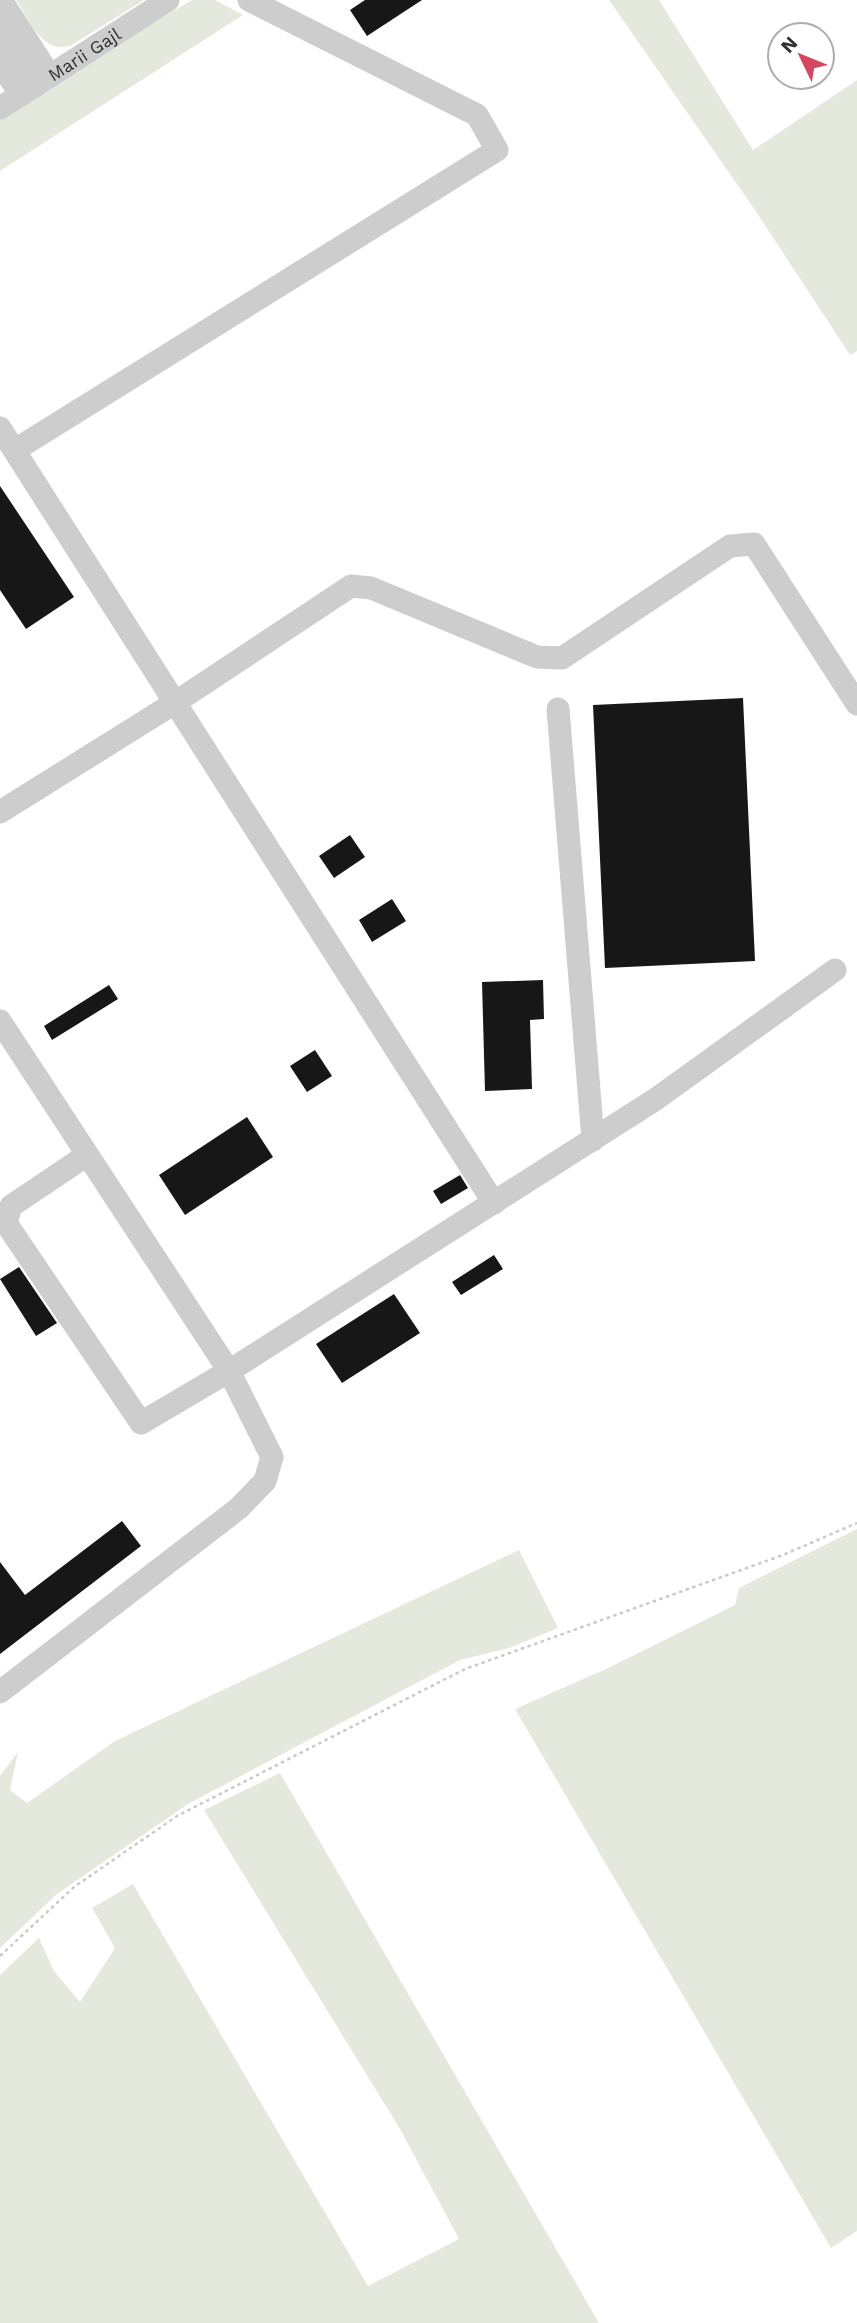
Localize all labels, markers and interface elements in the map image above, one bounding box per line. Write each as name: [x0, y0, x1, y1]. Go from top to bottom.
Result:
north arrow: [766, 21, 836, 91]
street label: Marii Gajl: [44, 23, 125, 85]
text: N: [776, 32, 802, 58]

